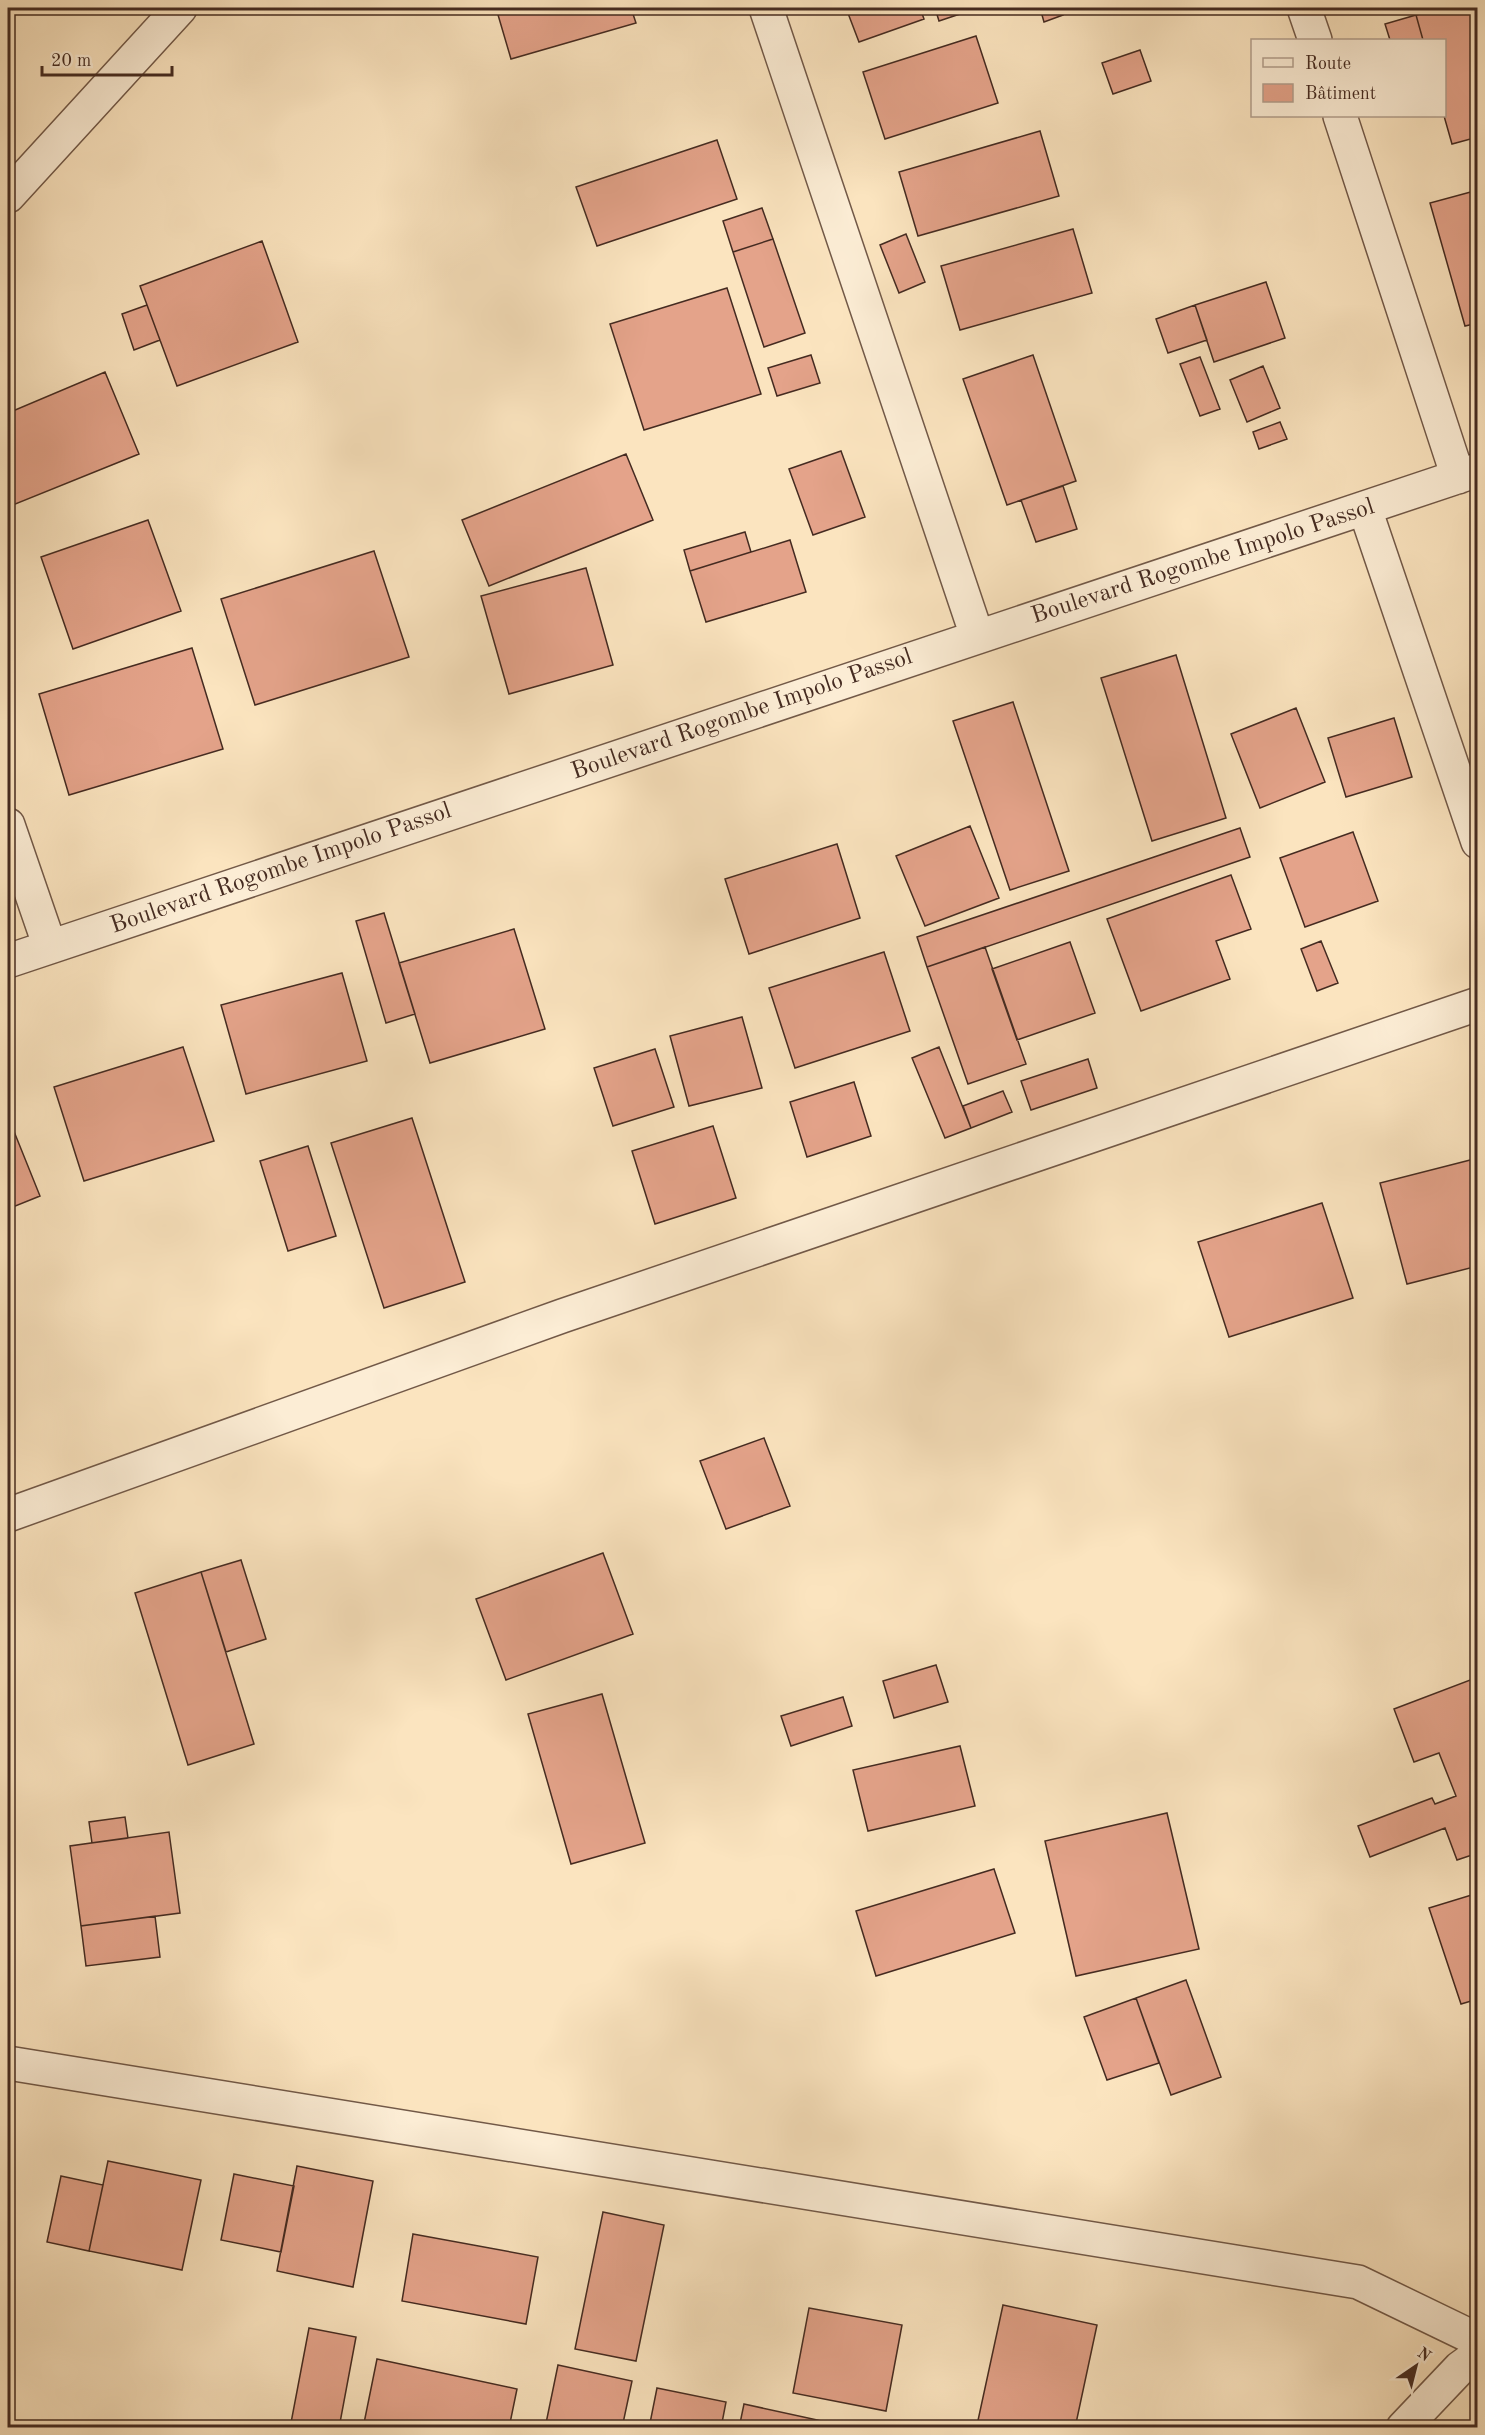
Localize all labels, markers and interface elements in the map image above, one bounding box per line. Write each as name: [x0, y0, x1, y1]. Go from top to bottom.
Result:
scale bar: [42, 39, 172, 77]
legend: [1251, 39, 1446, 117]
text: 20 m: [51, 52, 91, 70]
text: Route: [1305, 55, 1351, 73]
text: Bâtiment: [1305, 85, 1376, 103]
street label: Boulevard Rogombe Impolo Passol: [1029, 495, 1377, 629]
street label: Boulevard Rogombe Impolo Passol: [568, 645, 916, 785]
street label: Boulevard Rogombe Impolo Passol: [107, 799, 455, 939]
north arrow: [1386, 2336, 1446, 2396]
text: N: [1414, 2345, 1434, 2366]

